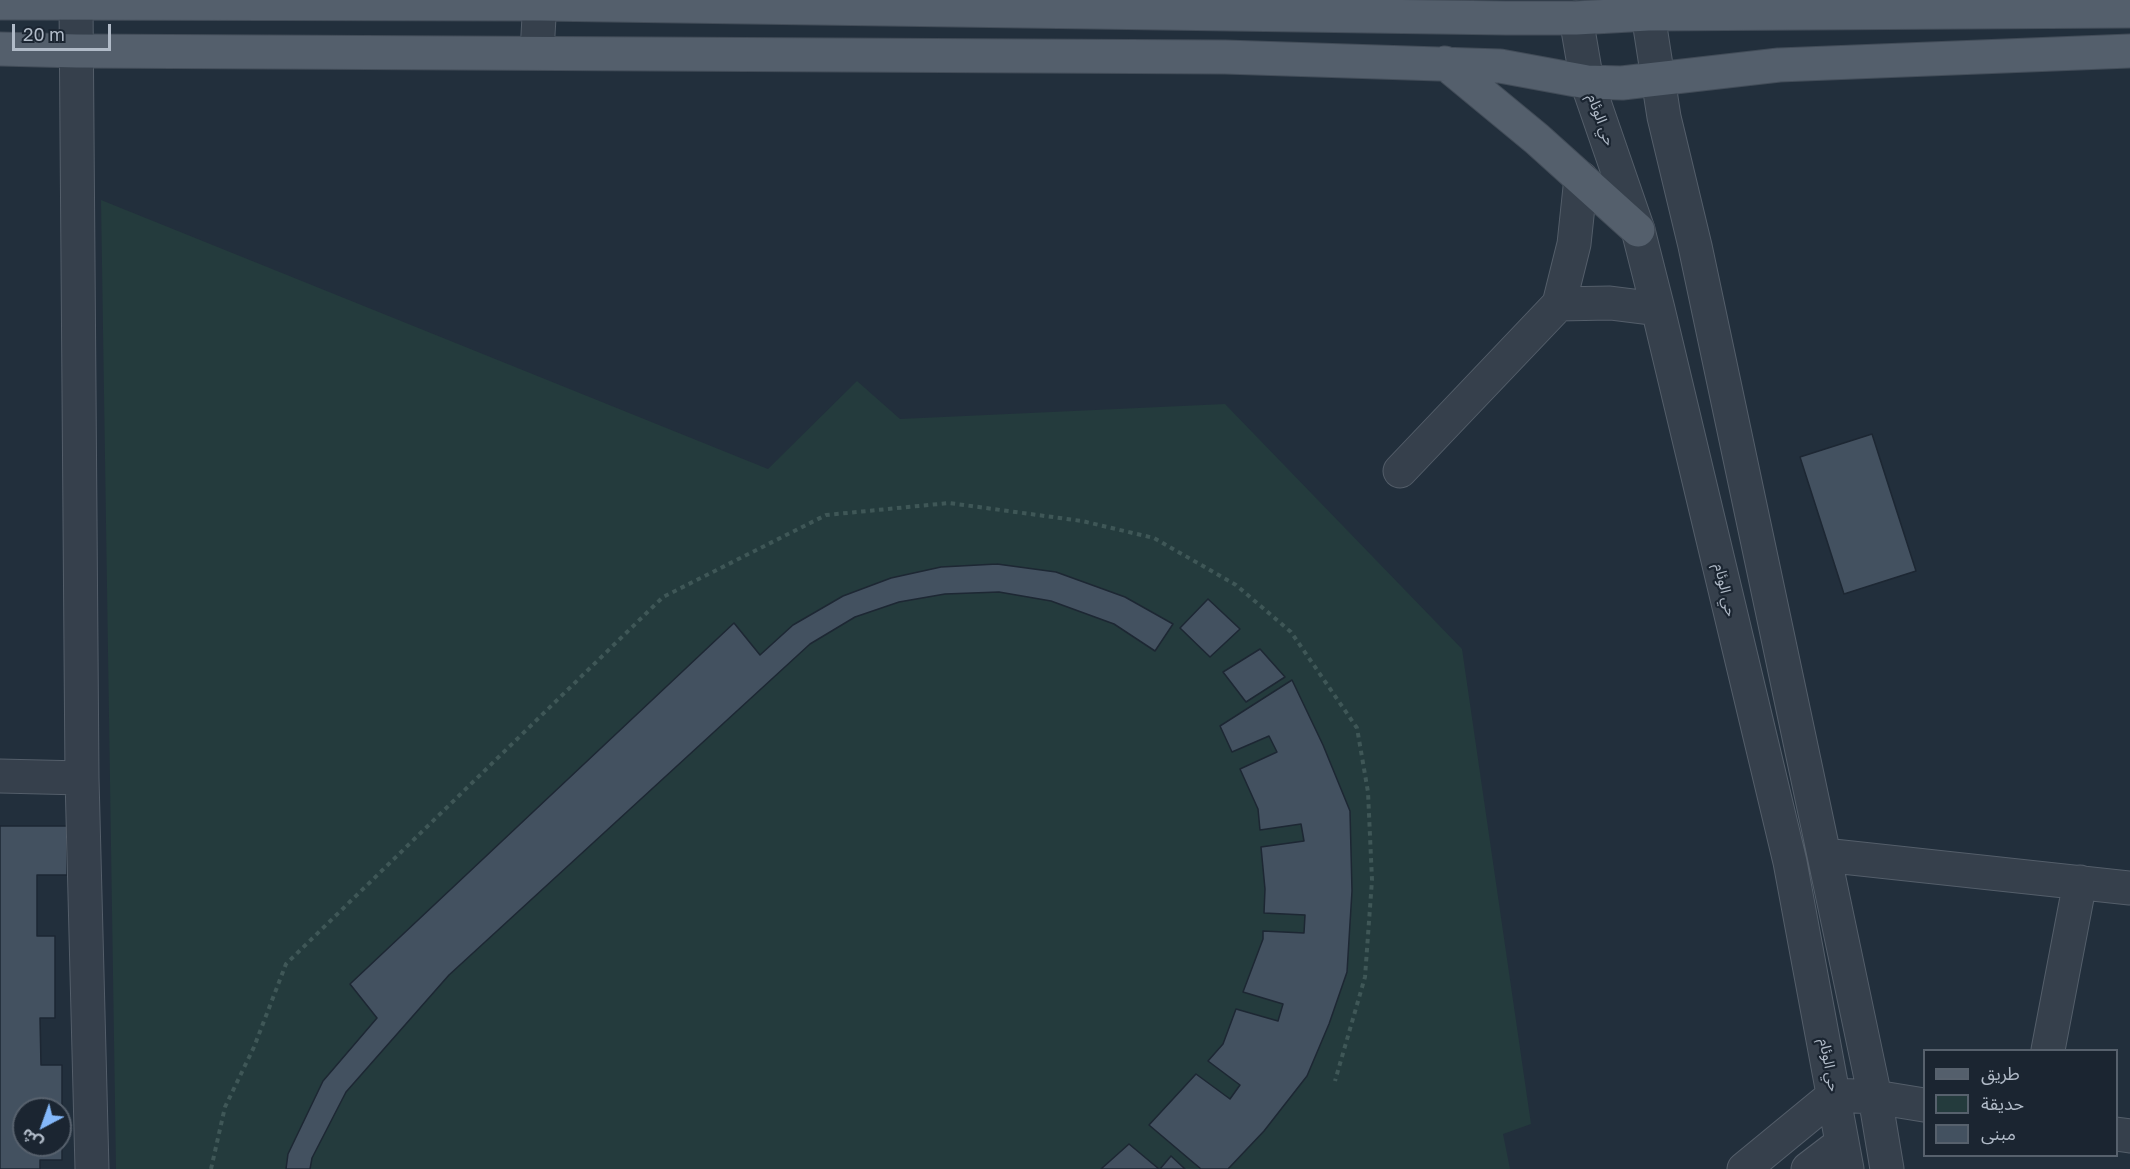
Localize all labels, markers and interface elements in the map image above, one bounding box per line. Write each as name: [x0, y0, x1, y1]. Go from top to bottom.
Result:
scale bar: [15, 12, 114, 50]
text: 20 m: [23, 23, 65, 45]
street label: حي الوئام: [1583, 92, 1619, 148]
street label: حي الوئام: [1710, 562, 1740, 618]
street label: حي الوئام: [1815, 1037, 1843, 1093]
legend: [1923, 1049, 2118, 1157]
text: طريق: [1981, 1062, 2020, 1084]
text: حديقة: [1981, 1092, 2024, 1114]
north arrow: [12, 1097, 72, 1157]
text: مبنى: [1981, 1122, 2016, 1144]
text: ش: [17, 1124, 46, 1154]

